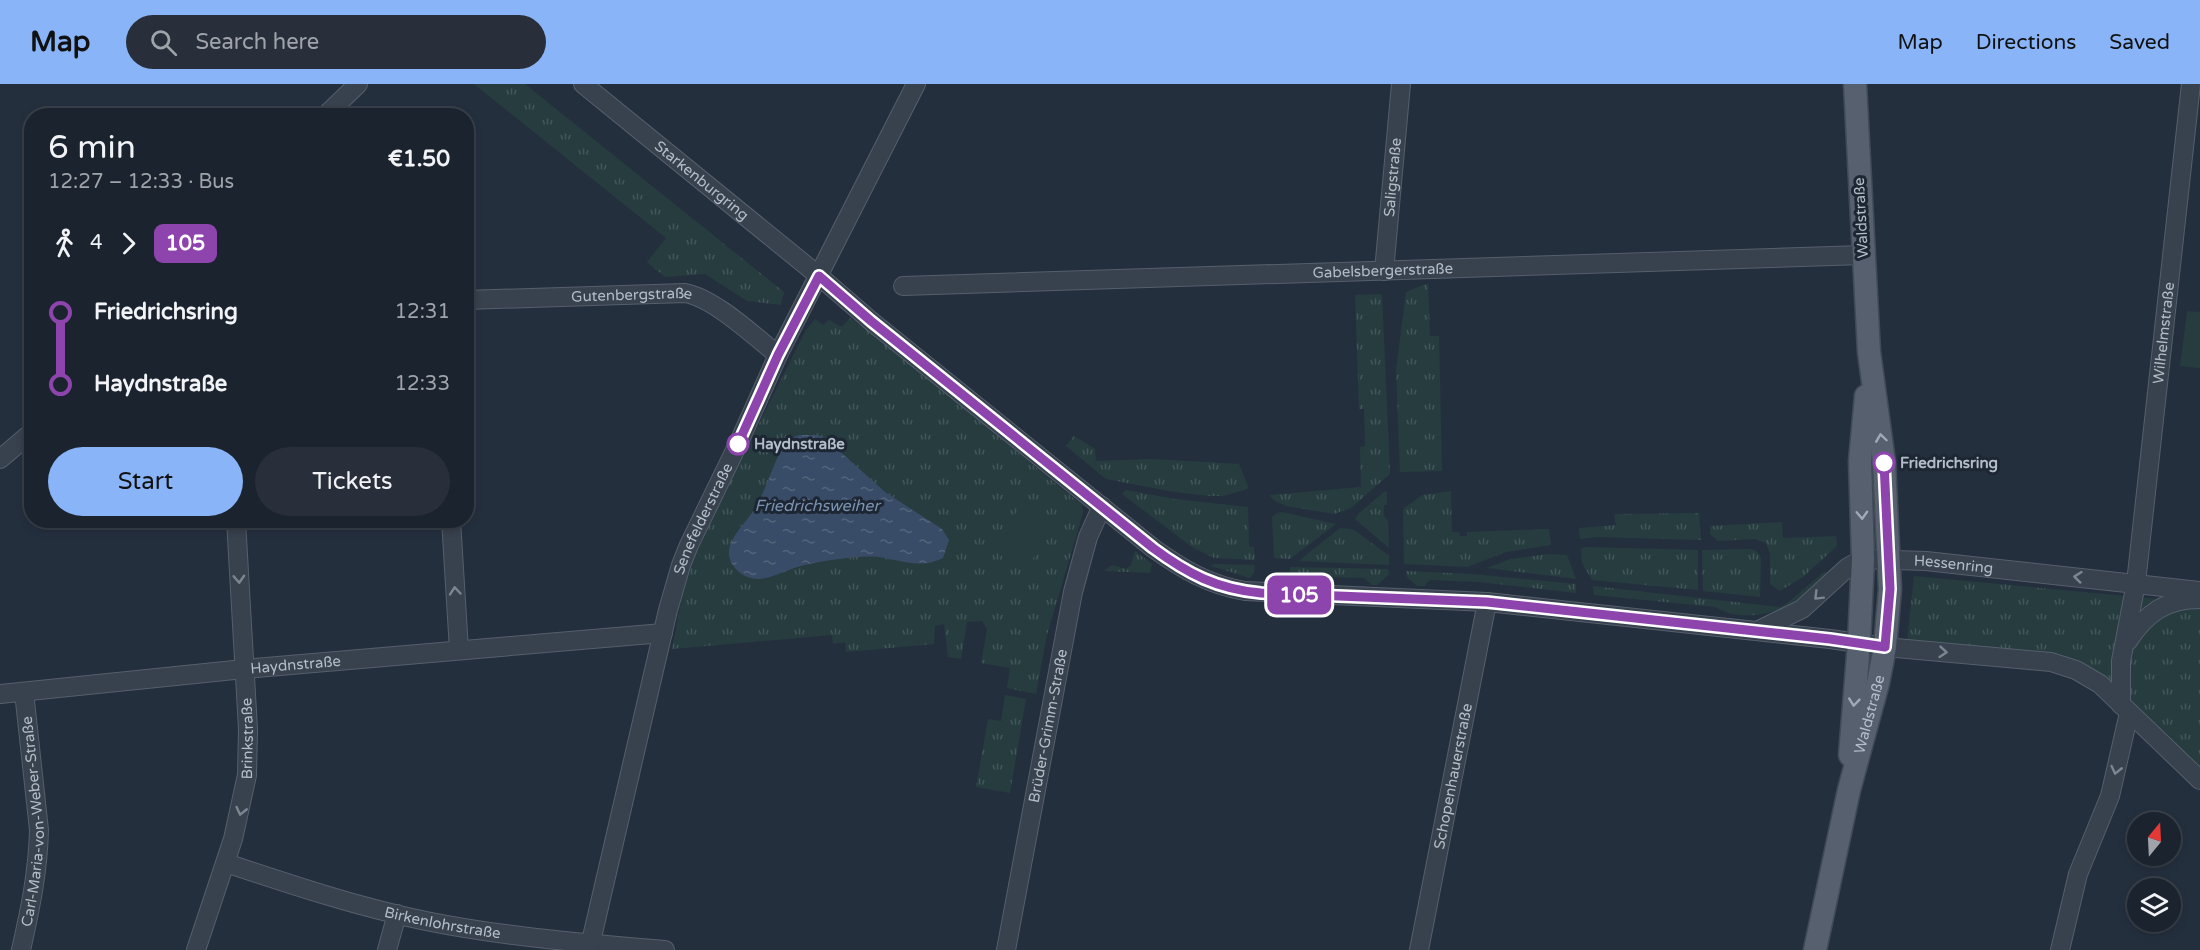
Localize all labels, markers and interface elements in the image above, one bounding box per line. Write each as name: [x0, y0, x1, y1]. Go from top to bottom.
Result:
search box: [126, 15, 546, 69]
text: Map: [30, 25, 90, 59]
icon: search: [147, 26, 180, 59]
text: Search here: [195, 29, 319, 55]
text: Map: [1897, 30, 1943, 55]
text: Directions: [1976, 30, 2076, 55]
text: Saved: [2109, 30, 2170, 55]
text: 6 min: [48, 128, 136, 167]
street label: Starkenburgring: [651, 137, 752, 224]
street label: Saligstraße: [1380, 137, 1405, 218]
text: €1.50: [388, 146, 450, 172]
text: 12:27 – 12:33 · Bus: [48, 170, 234, 194]
street label: Waldstraße: [1850, 177, 1872, 259]
icon: walk: [48, 227, 81, 260]
icon: forward: [112, 227, 145, 260]
text: 4: [90, 231, 103, 255]
text: 105: [166, 231, 205, 256]
street label: Gabelsbergerstraße: [1312, 259, 1453, 282]
street label: Wilhelmstraße: [2149, 281, 2178, 385]
street label: Gutenbergstraße: [571, 284, 694, 306]
text: Friedrichsring: [94, 299, 238, 325]
text: 12:31: [395, 300, 450, 324]
text: Haydnstraße: [94, 371, 227, 397]
text: 12:33: [395, 372, 450, 396]
marker: Haydnstraße: [727, 433, 749, 455]
one-way arrow: [1875, 433, 1888, 442]
place label: Haydnstraße: [754, 435, 845, 454]
button: Start: [48, 447, 243, 516]
button: Tickets: [255, 447, 450, 516]
marker: Friedrichsring: [1873, 452, 1895, 474]
place label: Friedrichsring: [1900, 454, 1998, 473]
street label: Senefelderstraße: [670, 460, 737, 577]
water label: Friedrichsweiher: [754, 496, 881, 516]
one-way arrow: [1856, 511, 1869, 520]
street label: Hessenring: [1914, 552, 1994, 577]
one-way arrow: [2073, 571, 2083, 584]
one-way arrow: [233, 574, 246, 583]
line badge: 105: [1264, 576, 1334, 614]
text: 105: [1279, 583, 1319, 608]
one-way arrow: [449, 587, 462, 596]
one-way arrow: [1814, 588, 1825, 599]
one-way arrow: [1939, 645, 1948, 658]
street label: Brüder-Grimm-Straße: [1025, 648, 1071, 804]
street label: Haydnstraße: [249, 652, 342, 677]
street label: Waldstraße: [1850, 673, 1888, 756]
street label: Brinkstraße: [237, 697, 257, 780]
one-way arrow: [1848, 697, 1861, 706]
street label: Schopenhauerstraße: [1430, 702, 1476, 851]
street label: Carl-Maria-von-Weber-Straße: [17, 715, 48, 928]
one-way arrow: [2110, 765, 2123, 775]
one-way arrow: [235, 805, 248, 815]
north arrow: [2127, 812, 2181, 866]
map controls: [2127, 812, 2181, 932]
button: layers: [2127, 878, 2181, 932]
street label: Birkenlohrstraße: [383, 903, 502, 942]

